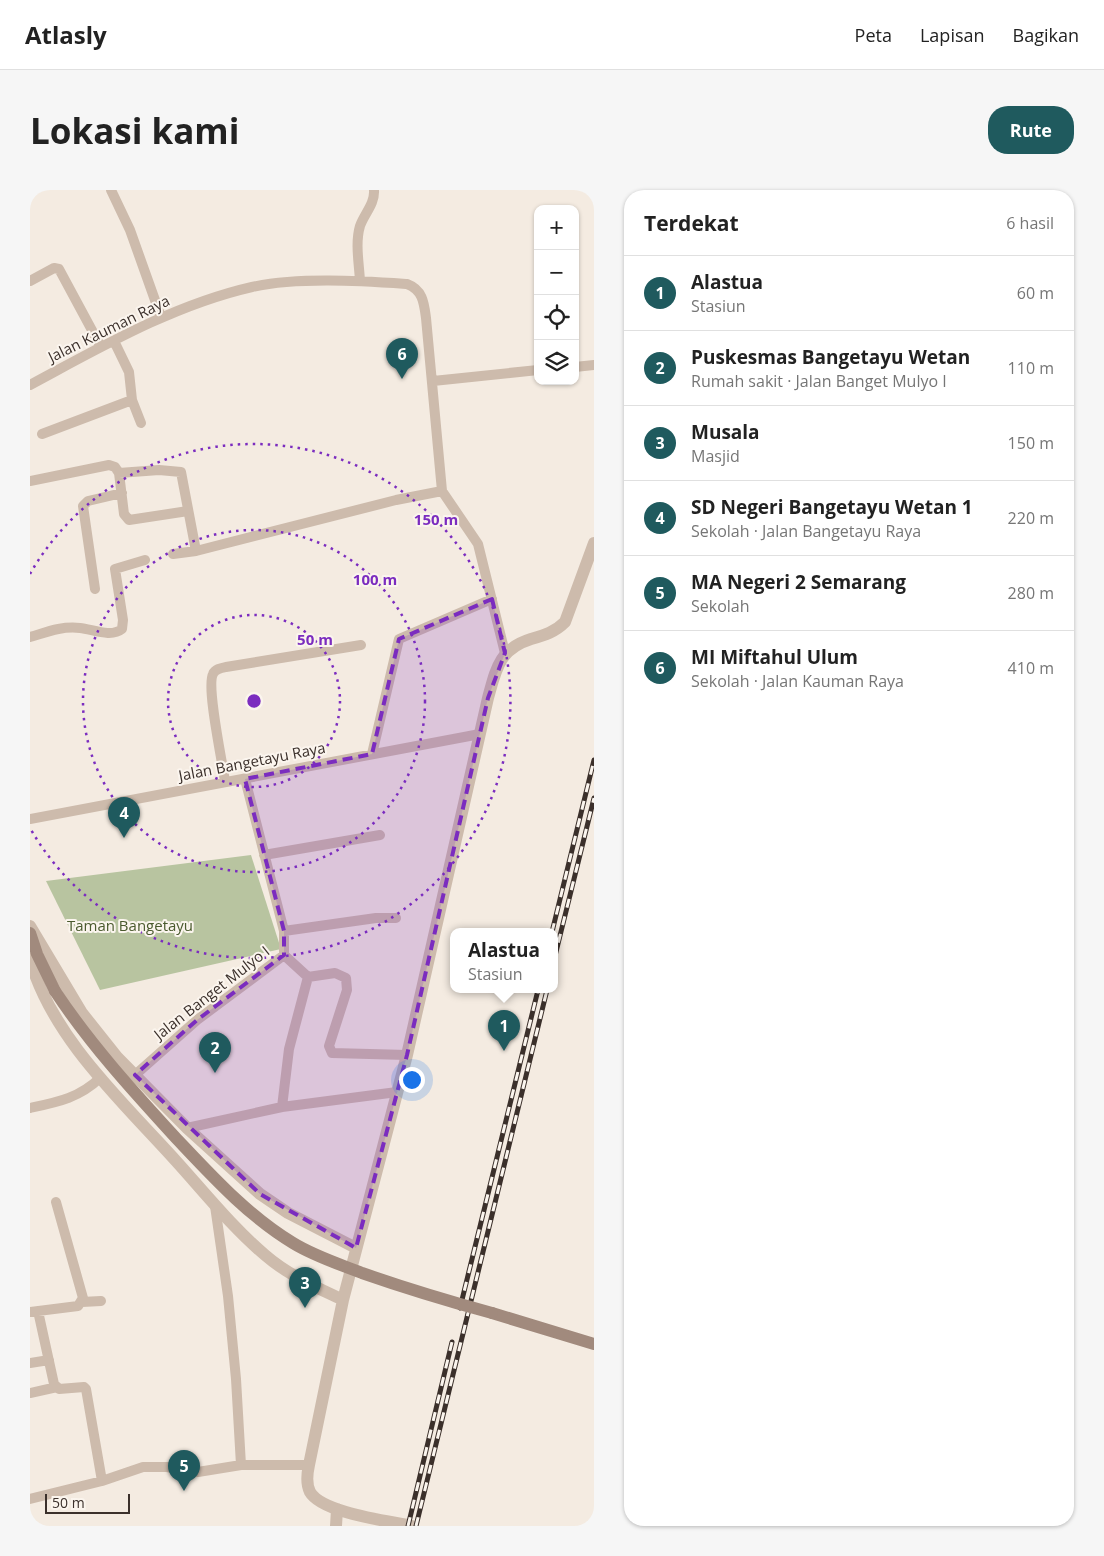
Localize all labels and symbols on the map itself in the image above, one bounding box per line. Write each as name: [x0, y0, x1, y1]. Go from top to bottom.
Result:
street label: Jalan Kauman Raya: [43, 290, 173, 367]
pin: 6: [386, 338, 418, 379]
text: 150 m: [414, 509, 458, 529]
text: 100 m: [353, 569, 397, 589]
text: 50 m: [297, 629, 333, 649]
centre of rings: [245, 692, 263, 710]
street label: Jalan Bangetayu Raya: [175, 737, 327, 785]
pin: 4: [108, 797, 140, 838]
park label: Taman Bangetayu: [67, 915, 193, 935]
street label: Jalan Banget Mulyo I: [148, 941, 273, 1045]
pin: 1: [488, 1010, 520, 1051]
pin: 2: [199, 1032, 231, 1073]
your location: [399, 1067, 425, 1093]
pin: 3: [289, 1267, 321, 1308]
pin: 5: [168, 1450, 200, 1491]
scale bar: [45, 1491, 130, 1514]

